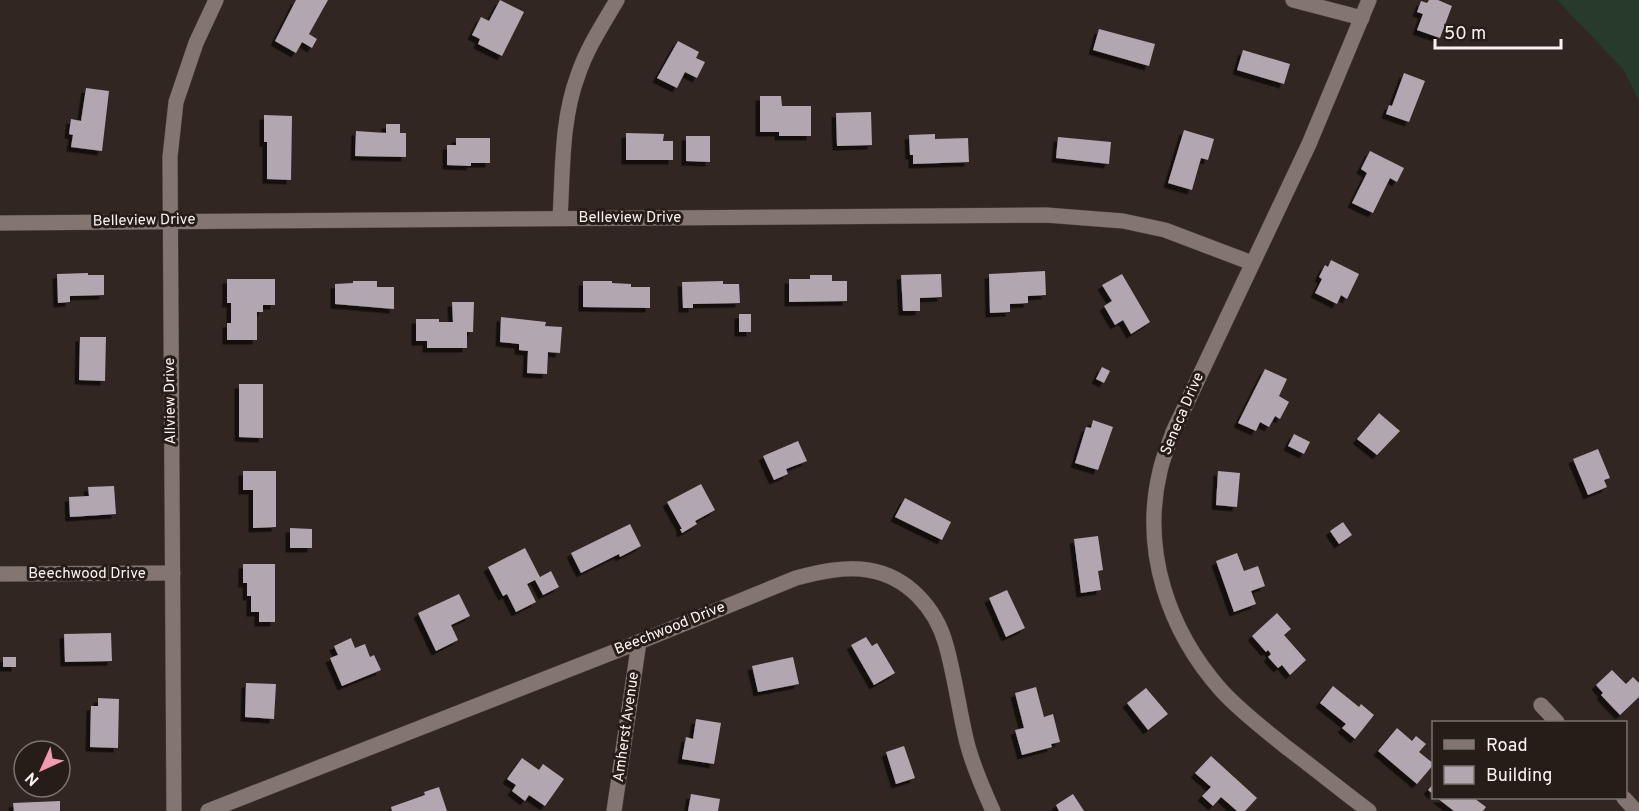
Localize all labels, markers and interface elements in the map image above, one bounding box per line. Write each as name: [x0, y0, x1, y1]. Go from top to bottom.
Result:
scale bar: [1435, 12, 1561, 50]
text: 50 m: [1444, 23, 1486, 46]
street label: Belleview Drive: [579, 209, 681, 228]
street label: Belleview Drive: [92, 211, 196, 231]
street label: Allview Drive: [161, 357, 181, 445]
street label: Seneca Drive: [1157, 370, 1209, 458]
street label: Beechwood Drive: [28, 565, 146, 584]
street label: Beechwood Drive: [612, 598, 728, 660]
street label: Amherst Avenue: [610, 671, 644, 783]
legend: [1432, 721, 1627, 799]
text: Road: [1486, 735, 1528, 758]
north arrow: [12, 739, 72, 799]
text: Building: [1486, 765, 1552, 788]
text: N: [22, 767, 44, 789]

